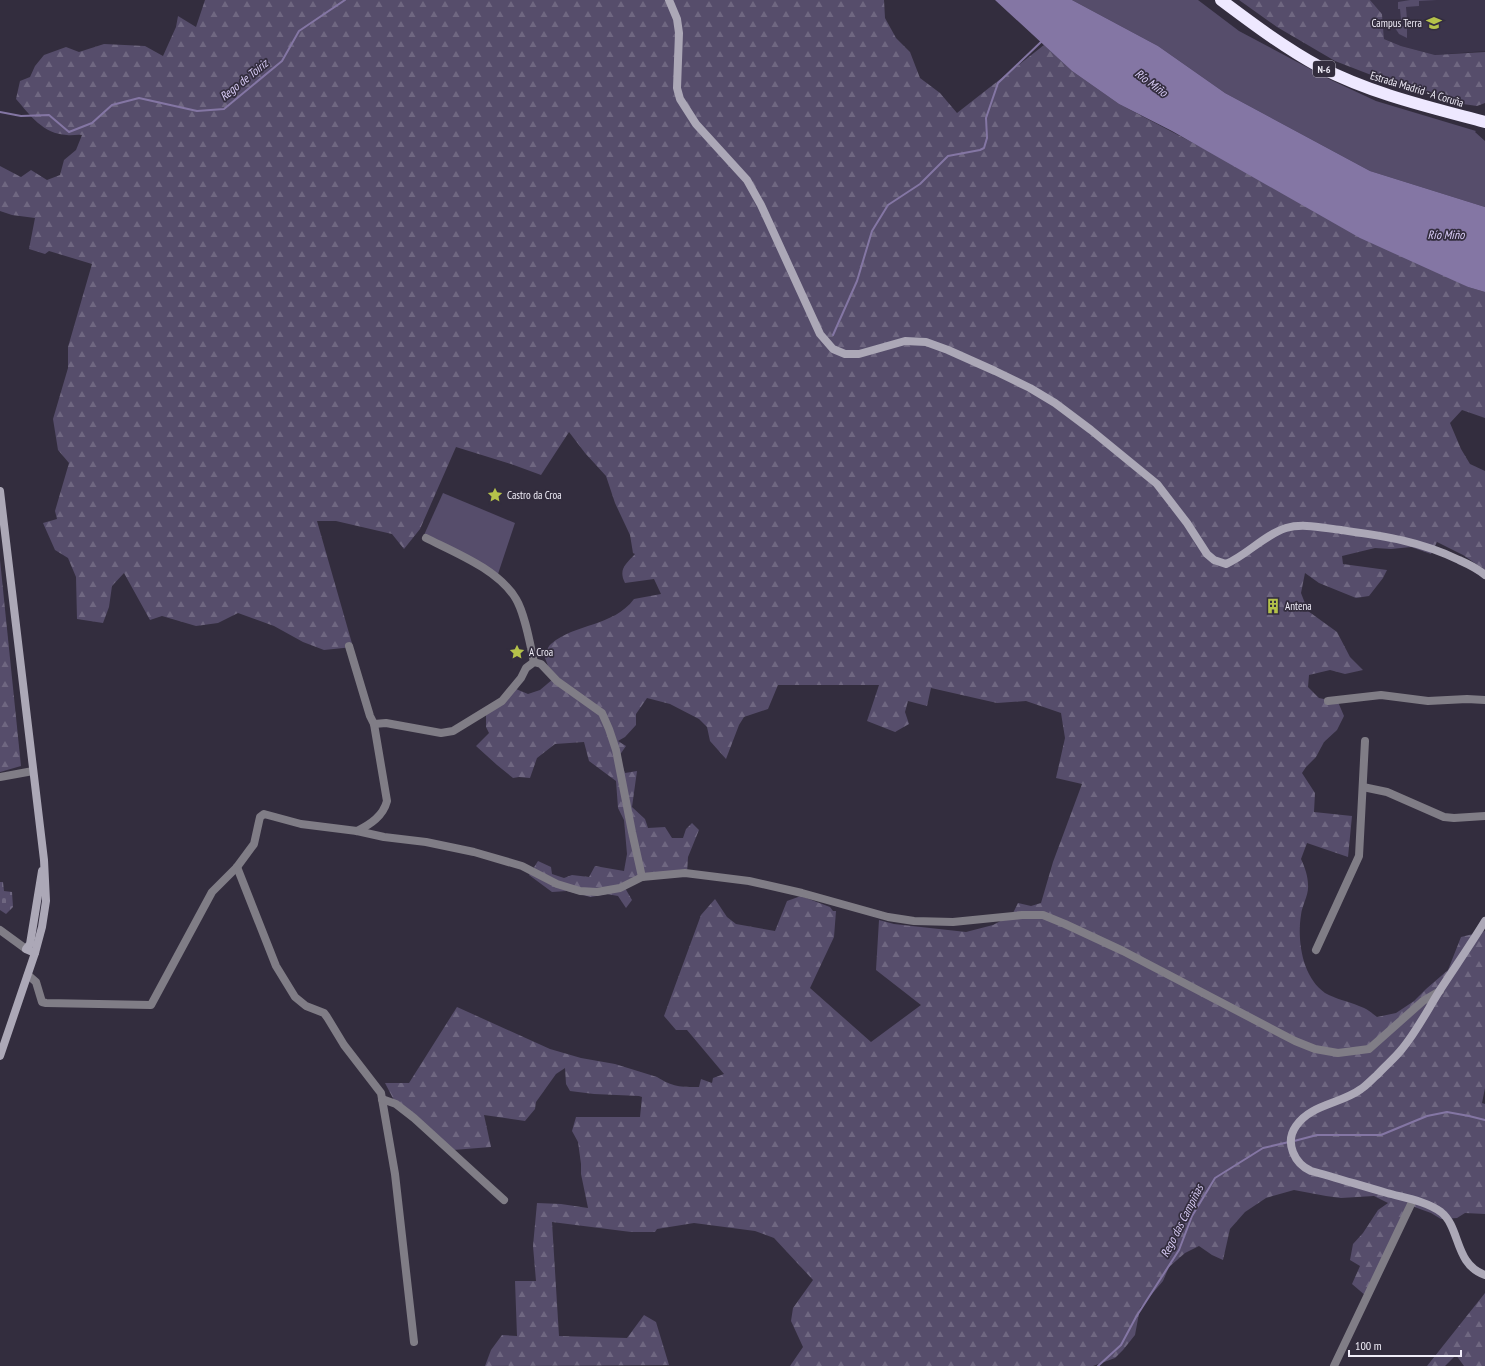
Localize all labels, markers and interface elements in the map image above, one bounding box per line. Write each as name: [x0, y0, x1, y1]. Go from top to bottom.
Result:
school or university icon: Campus Terra: [1425, 14, 1443, 32]
place label: Campus Terra: [1371, 16, 1422, 30]
water label: Rego de Toiriz: [217, 55, 272, 104]
road number: N-6: [1313, 61, 1335, 77]
water label: Río Miño: [1132, 66, 1171, 100]
street label: Estrada Madrid - A Coruña: [1369, 68, 1465, 110]
water label: Río Miño: [1428, 227, 1465, 242]
place icon: Castro da Croa: [486, 486, 504, 504]
place label: Castro da Croa: [507, 488, 562, 502]
building icon: Antena: [1264, 597, 1282, 615]
place label: Antena: [1285, 599, 1312, 613]
place icon: A Croa: [508, 643, 526, 661]
place label: A Croa: [529, 645, 553, 659]
water label: Rego das Campiñas: [1157, 1180, 1207, 1260]
scale bar: [1349, 1332, 1461, 1358]
text: 100 m: [1355, 1338, 1382, 1353]

